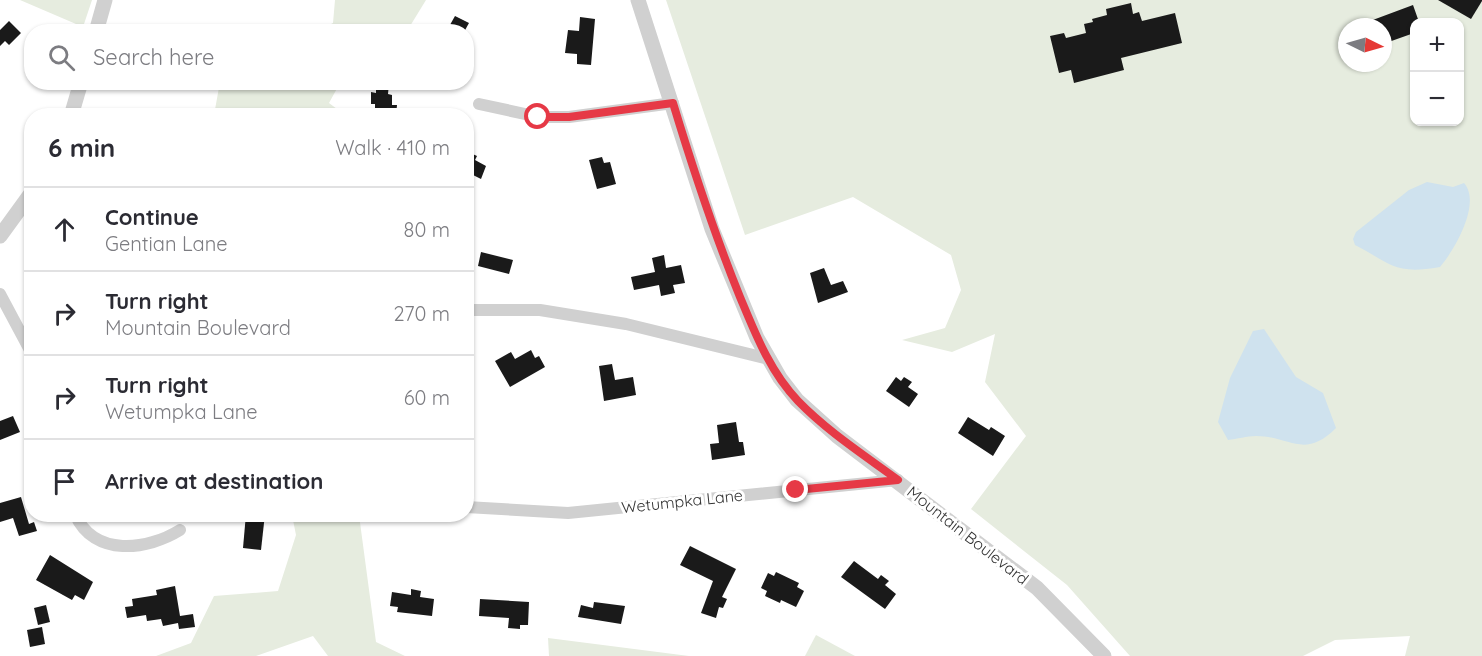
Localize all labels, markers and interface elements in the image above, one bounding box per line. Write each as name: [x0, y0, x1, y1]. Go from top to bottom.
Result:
north arrow: [1338, 18, 1392, 72]
map controls: [1410, 18, 1464, 126]
button: +: [1410, 18, 1464, 72]
search box: [24, 24, 474, 90]
icon: search: [45, 41, 78, 74]
text: Search here: [93, 43, 214, 71]
button: −: [1410, 72, 1464, 126]
route start: [524, 103, 550, 129]
text: 6 min: [48, 131, 115, 164]
text: Walk · 410 m: [335, 135, 450, 160]
text: Continue: [105, 203, 199, 231]
icon: ahead: [48, 213, 81, 246]
text: 80 m: [404, 217, 450, 242]
text: Gentian Lane: [105, 231, 228, 256]
text: Turn right: [105, 287, 209, 315]
icon: right: [48, 297, 81, 330]
text: 270 m: [393, 301, 450, 326]
text: Mountain Boulevard: [105, 315, 291, 340]
text: Turn right: [105, 371, 209, 399]
icon: right: [48, 381, 81, 414]
text: 60 m: [404, 385, 450, 410]
text: Wetumpka Lane: [105, 399, 258, 424]
icon: arrive: [48, 465, 81, 498]
text: Arrive at destination: [105, 467, 323, 495]
route end: [782, 476, 808, 502]
street label: Mountain Boulevard: [903, 481, 1033, 589]
street label: Wetumpka Lane: [620, 485, 744, 517]

